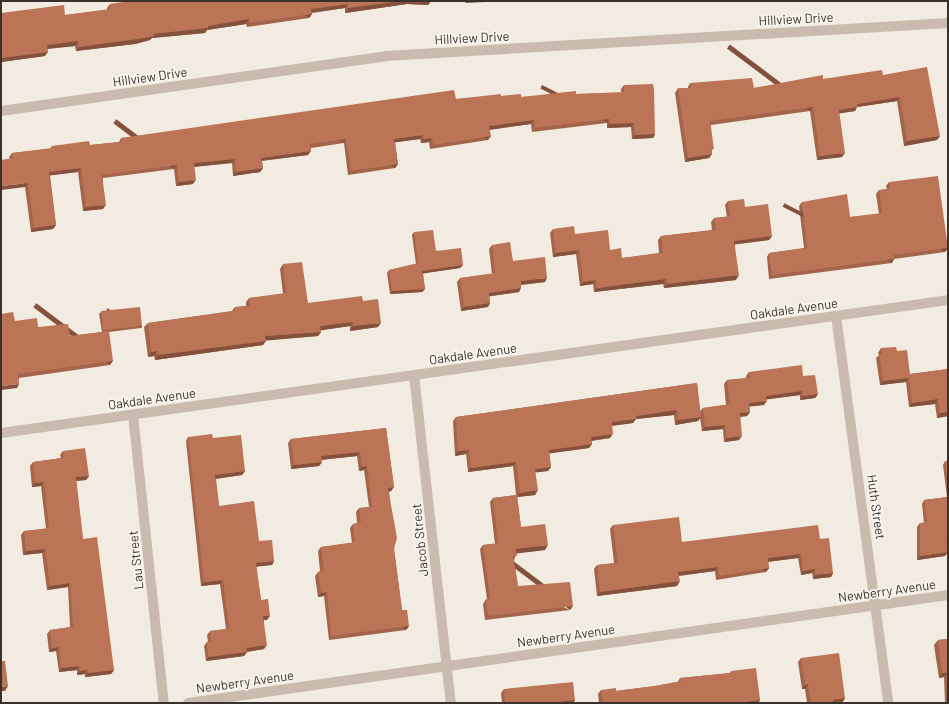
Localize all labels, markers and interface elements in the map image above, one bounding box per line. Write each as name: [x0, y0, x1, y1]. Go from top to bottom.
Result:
street label: Hillview Drive: [758, 9, 834, 29]
street label: Hillview Drive: [434, 28, 510, 48]
street label: Hillview Drive: [112, 64, 188, 90]
street label: Oakdale Avenue: [749, 295, 839, 323]
street label: Oakdale Avenue: [428, 340, 518, 368]
street label: Oakdale Avenue: [107, 385, 197, 413]
street label: Huth Street: [864, 474, 888, 540]
street label: Jacob Street: [408, 503, 432, 577]
street label: Lau Street: [125, 530, 147, 590]
street label: Newberry Avenue: [837, 576, 937, 606]
street label: Newberry Avenue: [516, 621, 616, 651]
street label: Newberry Avenue: [195, 667, 295, 697]

